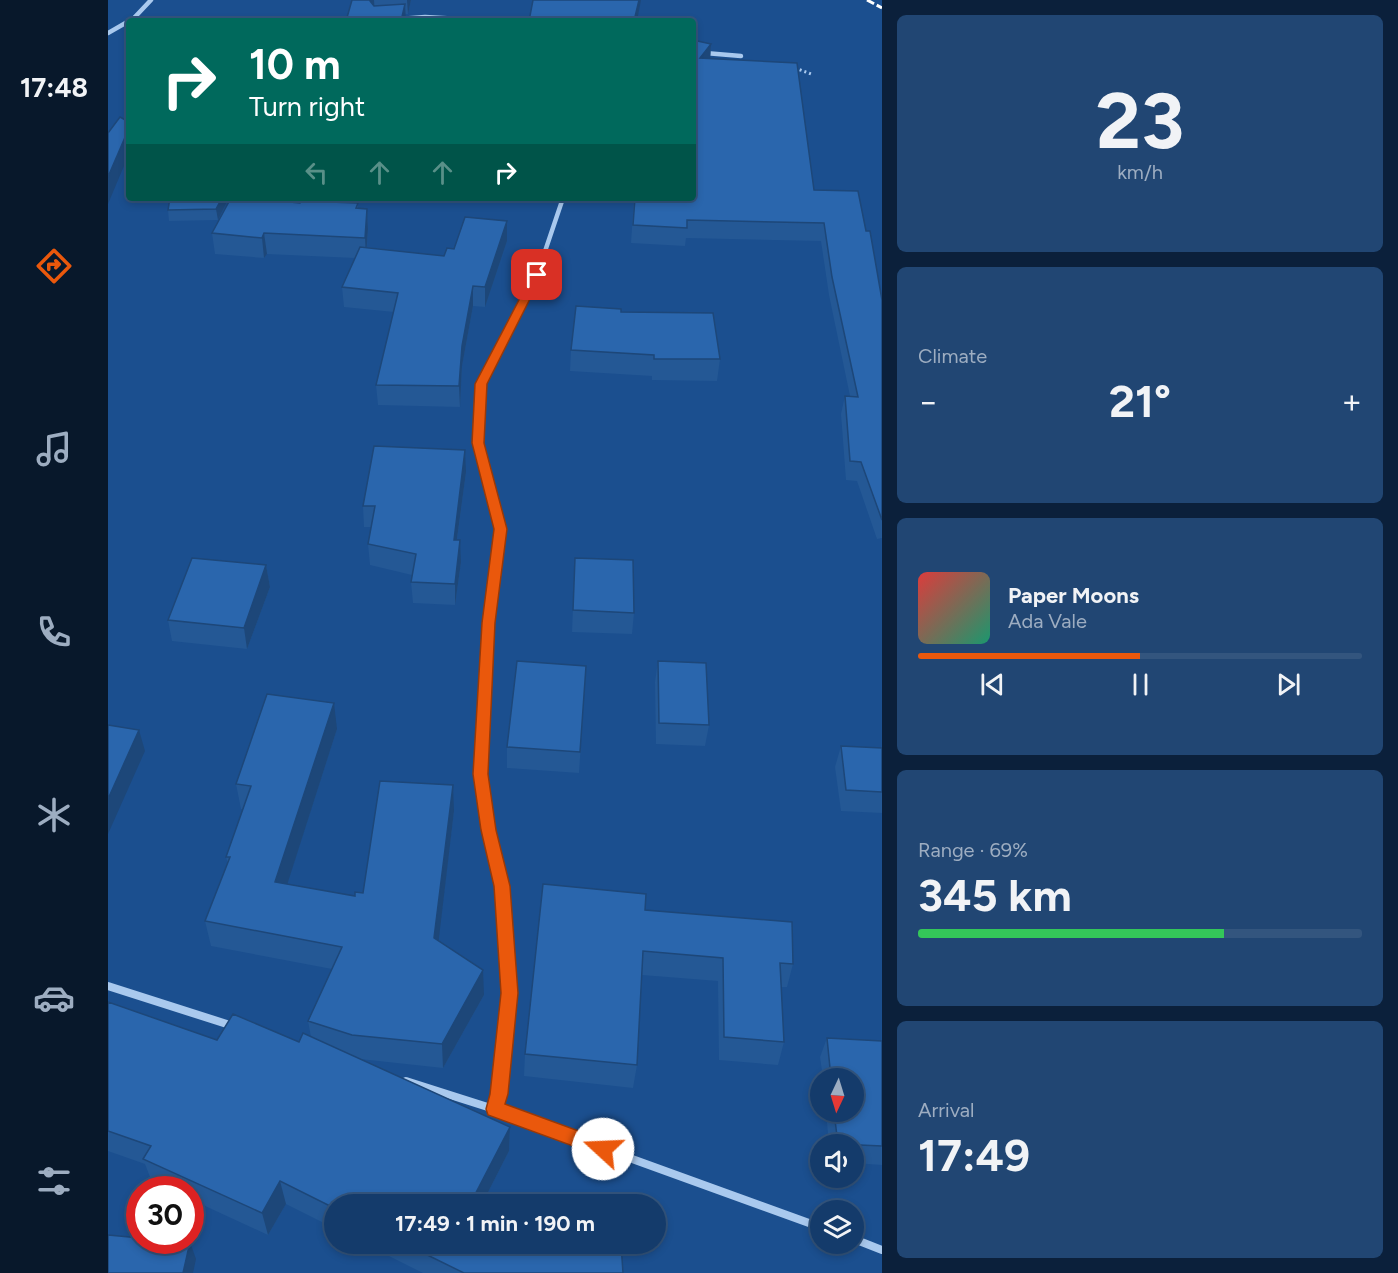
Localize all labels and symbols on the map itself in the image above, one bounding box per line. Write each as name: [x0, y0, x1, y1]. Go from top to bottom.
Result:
pin: [511, 249, 562, 300]
north arrow: [810, 1068, 864, 1122]
position arrow: [571, 1117, 635, 1181]
speed limit sign: 30: [126, 1176, 204, 1254]

